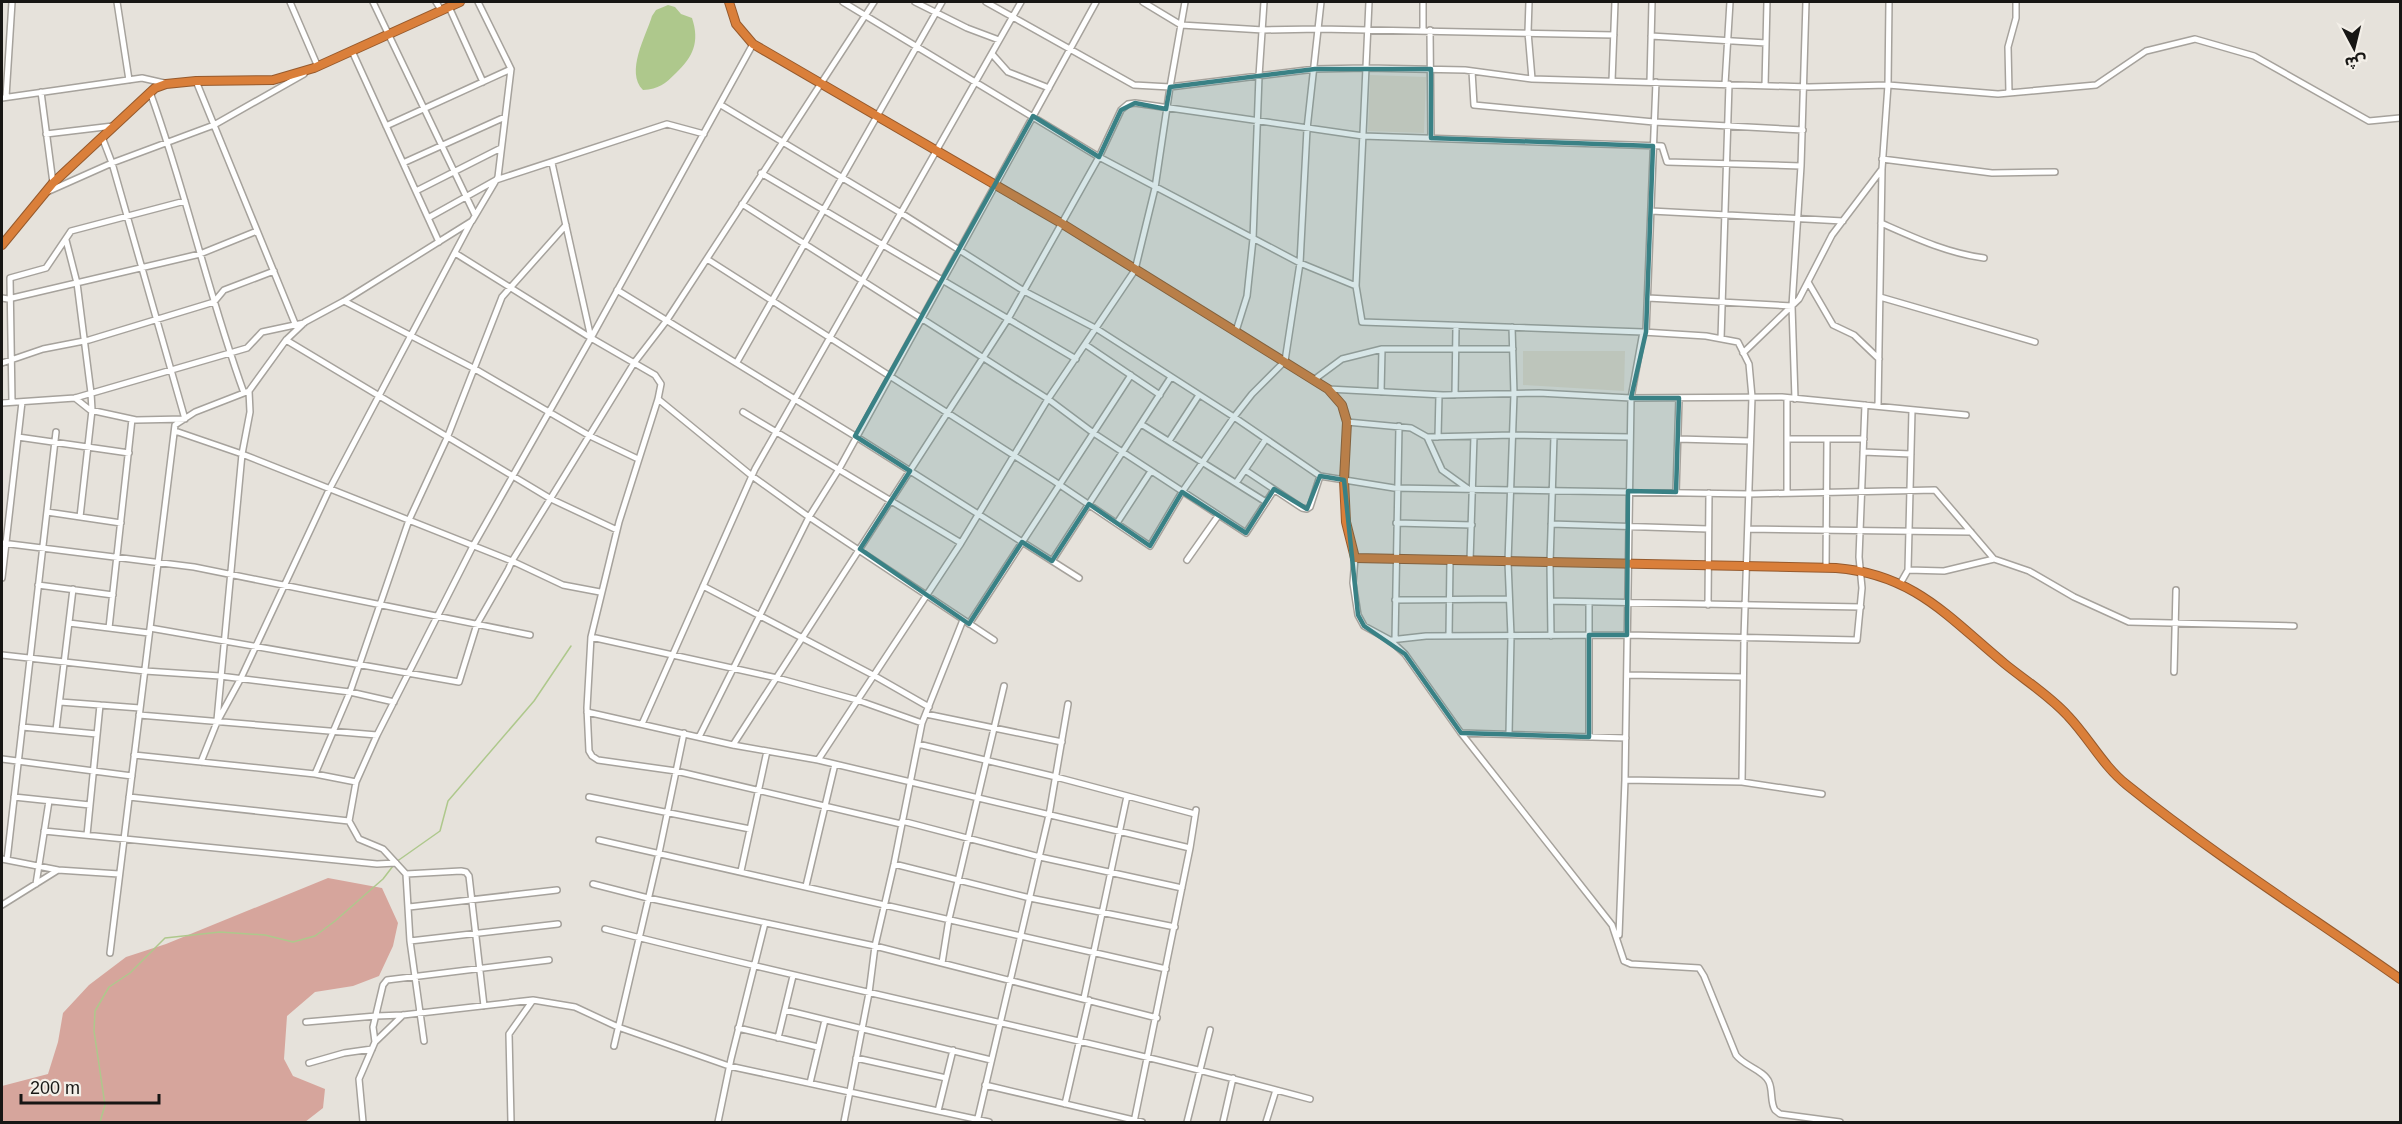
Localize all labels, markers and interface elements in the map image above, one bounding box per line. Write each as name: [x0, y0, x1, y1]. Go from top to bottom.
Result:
north arrow: [2324, 18, 2384, 78]
text: ش: [2344, 52, 2368, 72]
scale bar: [21, 1067, 159, 1105]
text: 200 m: [30, 1078, 80, 1098]

